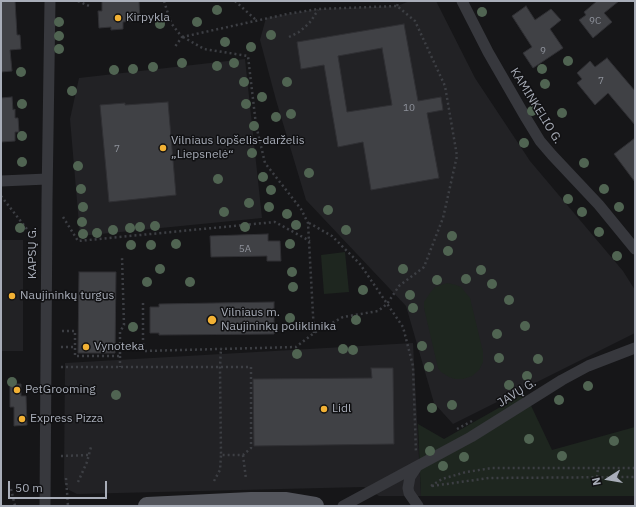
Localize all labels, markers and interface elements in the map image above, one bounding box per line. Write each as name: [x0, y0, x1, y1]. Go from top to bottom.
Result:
place label: Kirpykla: [126, 11, 170, 25]
marker: Kirpykla: [113, 13, 123, 23]
house number: 9C: [589, 15, 601, 27]
house number: 9: [540, 45, 546, 57]
street label: KAMINKELIO G.: [507, 65, 565, 147]
house number: 7: [598, 75, 604, 87]
house number: 10: [403, 102, 415, 114]
place label: Vilniaus lopšelis-darželis „Liepsnelė“: [171, 134, 304, 162]
house number: 7: [114, 143, 120, 155]
marker: Vilniaus lopšelis-darželis „Liepsnelė“: [158, 143, 168, 153]
street label: KAPSŲ G.: [26, 227, 40, 279]
house number: 5A: [239, 243, 251, 255]
place label: Naujininkų turgus: [20, 289, 114, 303]
marker: Naujininkų turgus: [7, 291, 17, 301]
place label: Vilniaus m. Naujininkų poliklinika: [221, 306, 336, 334]
marker: Vilniaus m. Naujininkų poliklinika: [206, 314, 218, 326]
place label: Vynoteka: [94, 340, 144, 354]
marker: Vynoteka: [81, 342, 91, 352]
street label: JAVŲ G.: [495, 375, 539, 411]
place label: PetGrooming: [25, 383, 96, 397]
marker: PetGrooming: [12, 385, 22, 395]
place label: Lidl: [332, 402, 351, 416]
marker: Lidl: [319, 404, 329, 414]
place label: Express Pizza: [30, 412, 103, 426]
marker: Express Pizza: [17, 414, 27, 424]
north arrow: [588, 459, 628, 499]
scale bar: [10, 473, 109, 499]
text: N: [589, 476, 604, 487]
text: 50 m: [15, 480, 43, 495]

